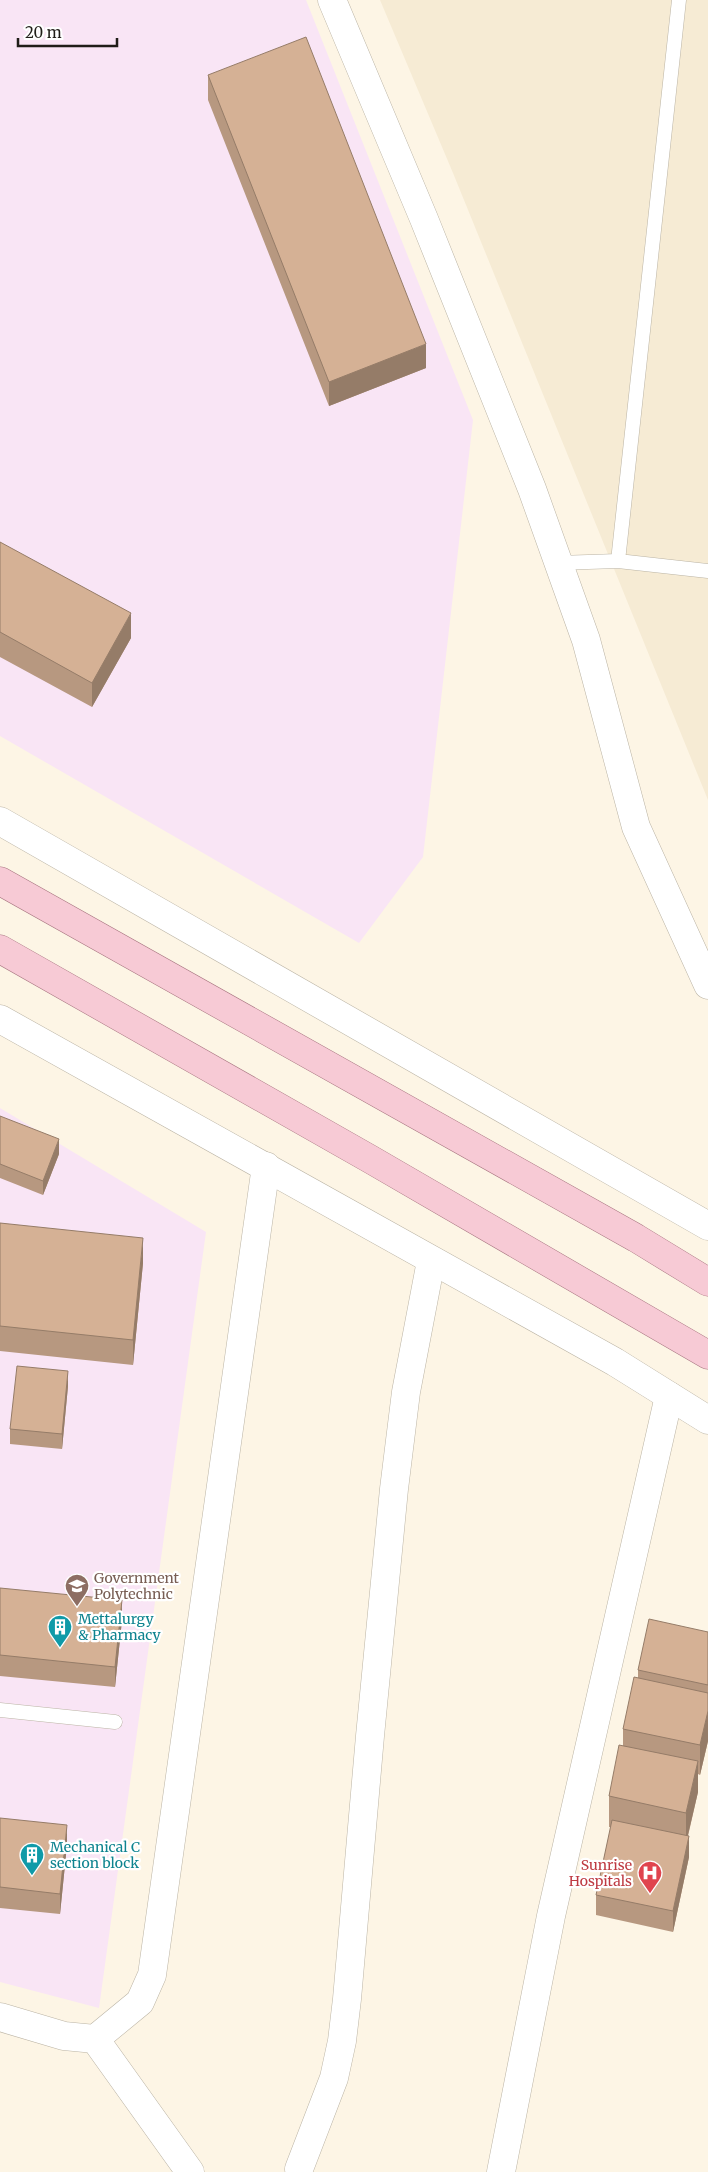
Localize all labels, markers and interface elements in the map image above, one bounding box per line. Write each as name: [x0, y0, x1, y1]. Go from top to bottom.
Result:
scale bar: [18, 15, 116, 47]
text: 20 m: [25, 23, 62, 42]
place label: Government Polytechnic: [94, 1569, 180, 1603]
school or university icon: Government Polytechnic: [64, 1573, 90, 1607]
place label: Mettalurgy & Pharmacy: [78, 1610, 161, 1644]
building icon: Mettalurgy & Pharmacy: [47, 1614, 73, 1648]
place label: Mechanical C section block: [50, 1838, 140, 1872]
building icon: Mechanical C section block: [19, 1842, 45, 1876]
place label: Sunrise Hospitals: [569, 1856, 632, 1890]
hospital icon: Sunrise Hospitals: [637, 1860, 663, 1894]

